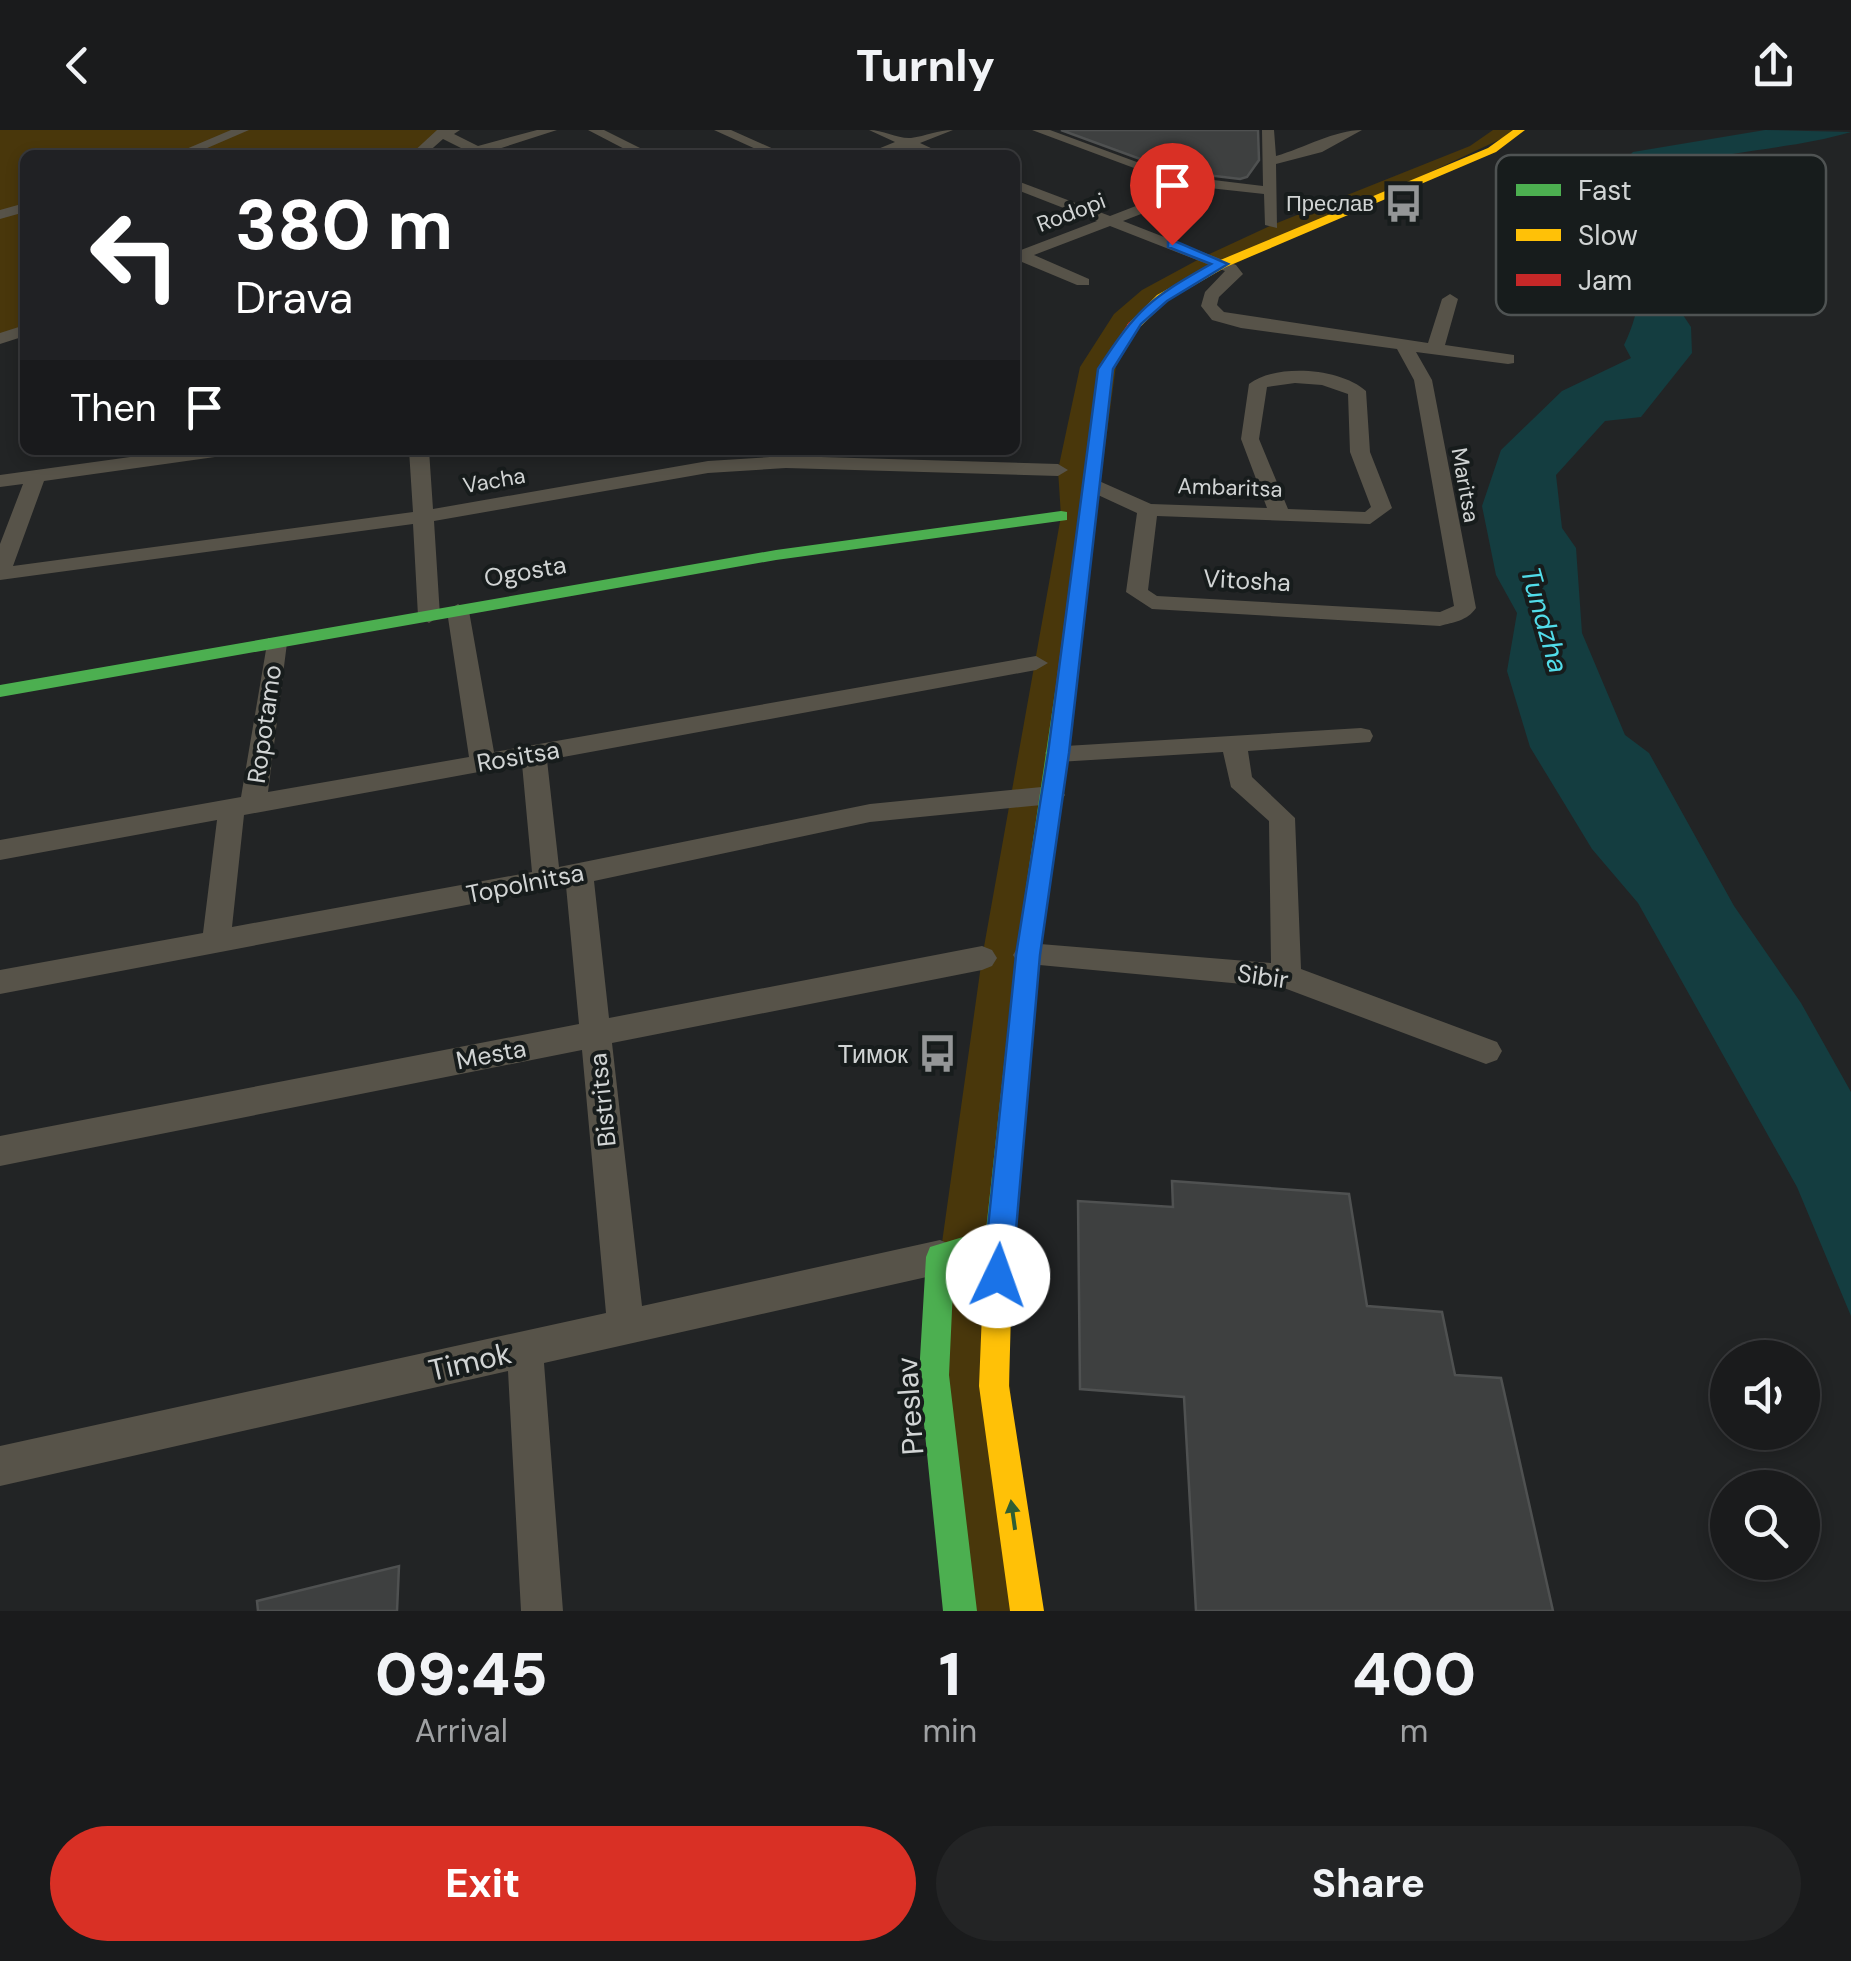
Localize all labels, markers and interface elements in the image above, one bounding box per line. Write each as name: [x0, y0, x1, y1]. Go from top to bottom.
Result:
text: Turnly: [856, 36, 995, 95]
icon: back: [50, 38, 105, 93]
icon: share: [1746, 38, 1801, 93]
pin: [1130, 143, 1215, 246]
legend: [1496, 155, 1826, 315]
icon: arrive: [1145, 158, 1200, 213]
text: Fast: [1578, 172, 1632, 209]
text: 380 m: [235, 180, 453, 271]
bus stop icon: Преслав: [1383, 182, 1425, 224]
street label: Rodopi: [1033, 186, 1110, 239]
place label: Преслав: [1286, 189, 1374, 218]
icon: left: [70, 190, 200, 320]
text: Slow: [1578, 217, 1638, 254]
text: Jam: [1578, 262, 1632, 299]
text: Drava: [235, 268, 353, 327]
icon: arrive: [177, 380, 232, 435]
text: Then: [70, 383, 157, 433]
street label: Maritsa: [1445, 445, 1486, 525]
street label: Vacha: [461, 461, 527, 500]
street label: Ambaritsa: [1177, 471, 1283, 504]
street label: Ogosta: [481, 548, 569, 595]
street label: Vitosha: [1202, 562, 1292, 599]
water label: Tundzha: [1512, 563, 1577, 677]
street label: Ropotamo: [240, 663, 289, 785]
street label: Rositsa: [474, 733, 562, 780]
street label: Topolnitsa: [464, 856, 587, 911]
street label: Sibir: [1235, 957, 1291, 996]
street label: Mesta: [453, 1032, 529, 1077]
bus stop icon: Тимок: [917, 1033, 959, 1075]
place label: Тимок: [838, 1038, 909, 1071]
street label: Bistritsa: [581, 1051, 624, 1148]
position arrow: [946, 1224, 1050, 1328]
street label: Timok: [425, 1333, 515, 1390]
map controls: [1710, 1340, 1820, 1580]
button: sound: [1710, 1340, 1820, 1450]
street label: Preslav: [887, 1355, 932, 1456]
button: search: [1710, 1470, 1820, 1580]
one-way arrow: [1004, 1498, 1020, 1530]
text: 09:45: [375, 1635, 548, 1714]
text: 1: [939, 1635, 961, 1714]
text: 400: [1352, 1635, 1476, 1714]
text: Arrival: [415, 1710, 508, 1752]
text: min: [923, 1710, 977, 1752]
text: m: [1400, 1710, 1428, 1752]
button: Exit: [50, 1826, 916, 1941]
button: Share: [936, 1826, 1801, 1941]

